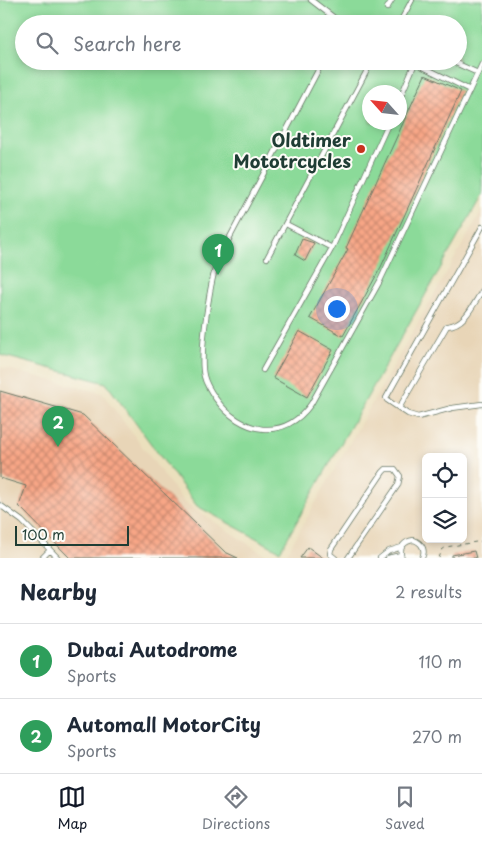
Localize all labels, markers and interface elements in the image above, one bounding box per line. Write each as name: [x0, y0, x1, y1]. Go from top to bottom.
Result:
search box: [15, 15, 467, 70]
icon: search: [33, 29, 61, 57]
text: Search here: [73, 29, 182, 57]
north arrow: [362, 85, 407, 130]
place label: Oldtimer Mototrcycles: [233, 126, 352, 174]
marker: Oldtimer Mototrcycles: [355, 143, 367, 155]
pin: 1: [202, 234, 234, 275]
your location: [324, 296, 350, 322]
pin: 2: [42, 406, 74, 447]
map controls: [422, 453, 467, 543]
button: locate: [422, 453, 467, 498]
button: layers: [422, 498, 467, 543]
scale bar: [15, 523, 129, 546]
text: 100 m: [22, 524, 65, 545]
text: Nearby: [20, 575, 97, 607]
text: 2 results: [395, 579, 462, 603]
text: Dubai Autodrome: [67, 635, 237, 663]
text: 1: [32, 649, 40, 673]
text: 110 m: [419, 649, 462, 673]
text: Sports: [67, 663, 116, 687]
text: Automall MotorCity: [67, 710, 261, 738]
text: 2: [30, 724, 42, 748]
text: 270 m: [412, 724, 462, 748]
text: Sports: [67, 738, 116, 762]
tab: Map: [57, 783, 87, 834]
tab: Directions: [202, 783, 270, 834]
tab: Saved: [385, 783, 425, 834]

